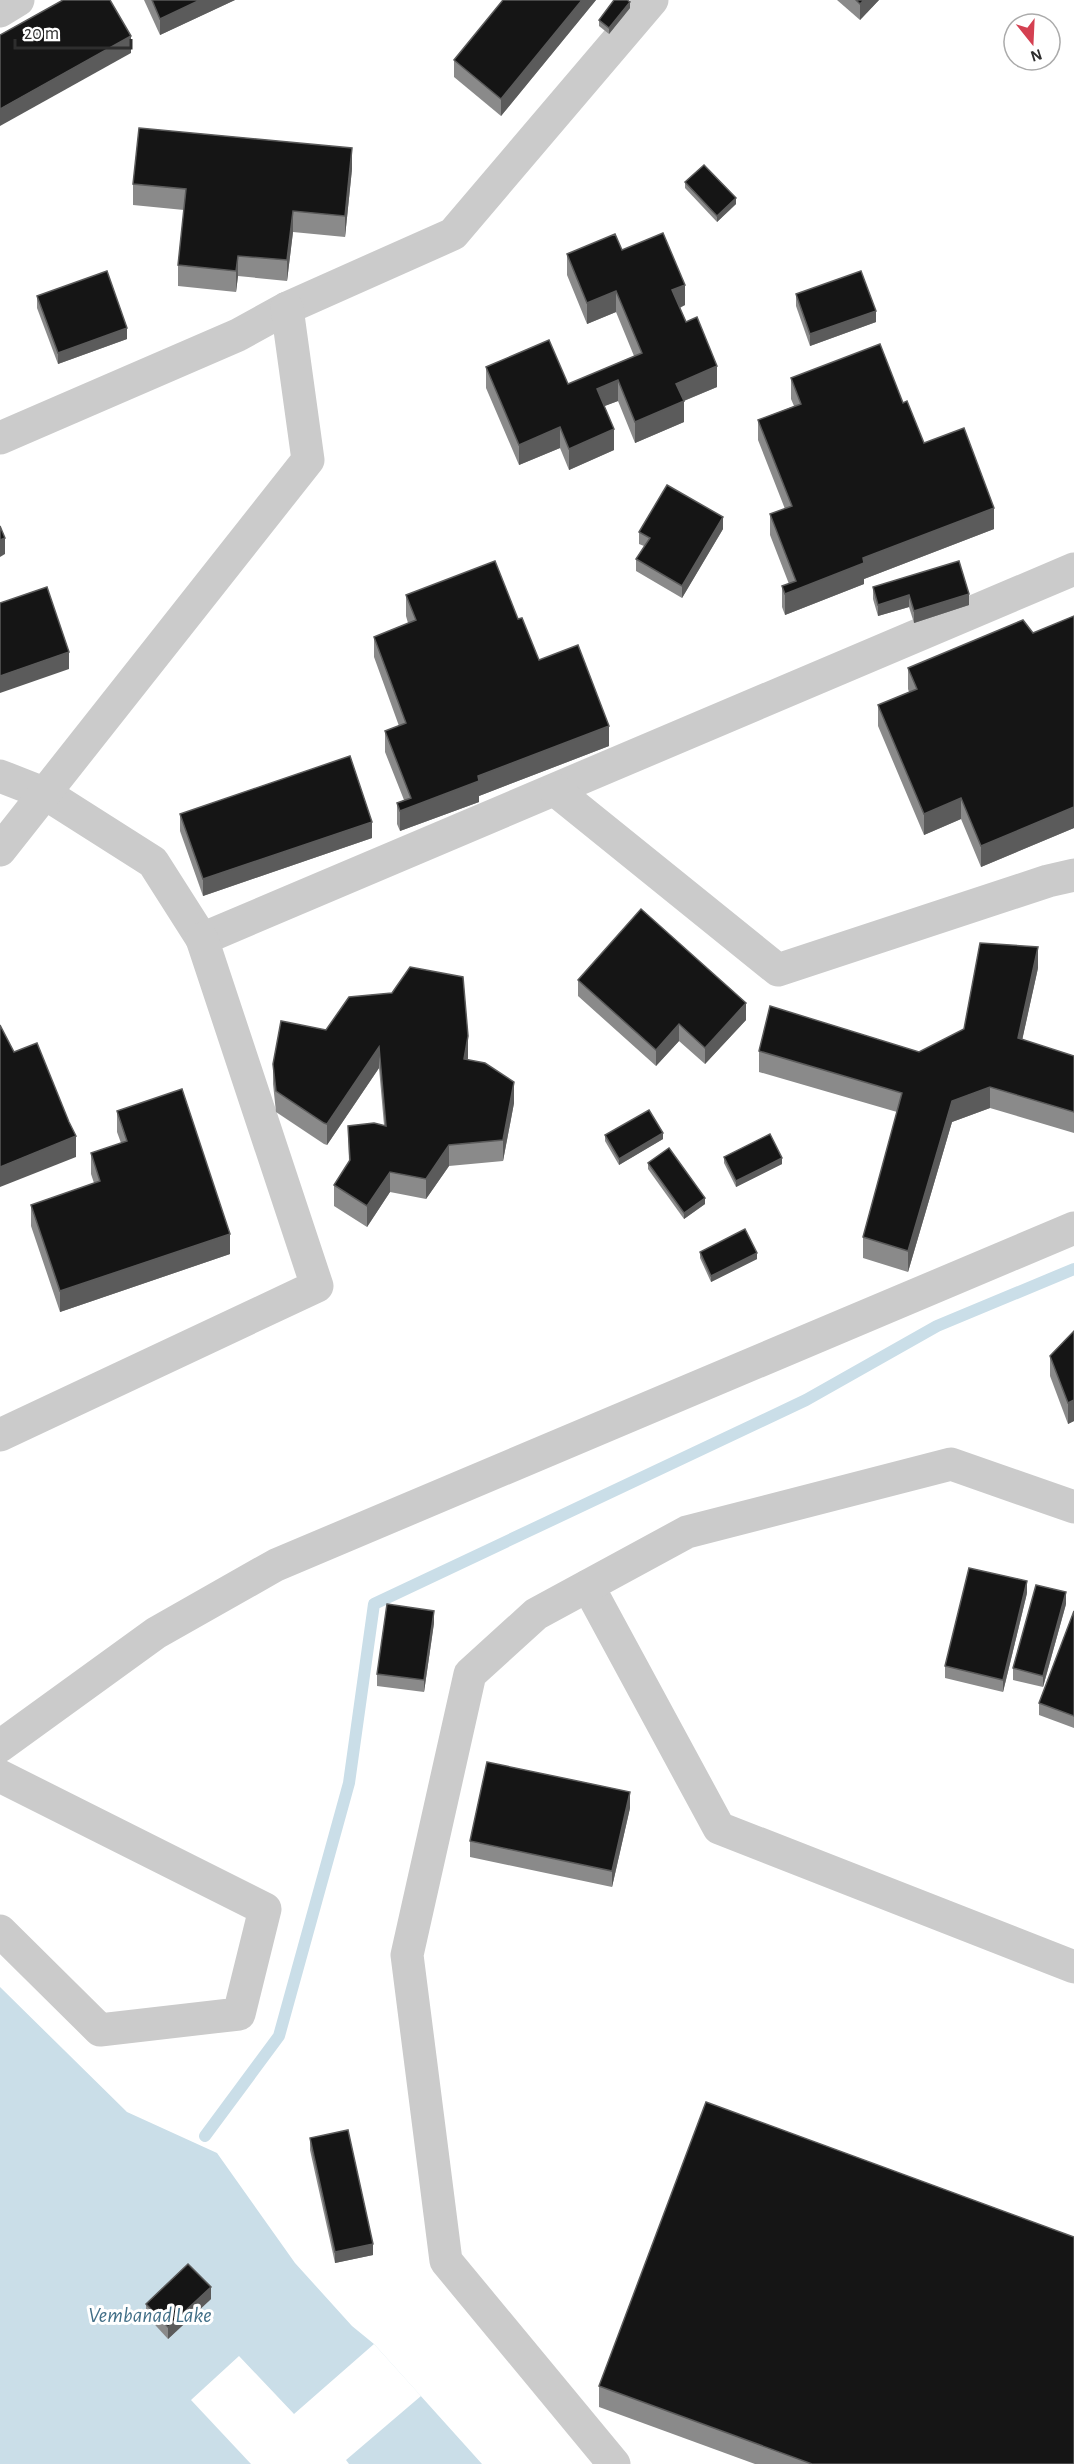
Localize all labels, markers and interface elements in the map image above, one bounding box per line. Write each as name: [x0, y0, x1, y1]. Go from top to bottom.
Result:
scale bar: [15, 12, 130, 50]
north arrow: [1002, 12, 1062, 72]
text: 20 m: [24, 25, 59, 43]
text: N: [1029, 46, 1044, 65]
water label: Vembanad Lake: [88, 2304, 212, 2326]

